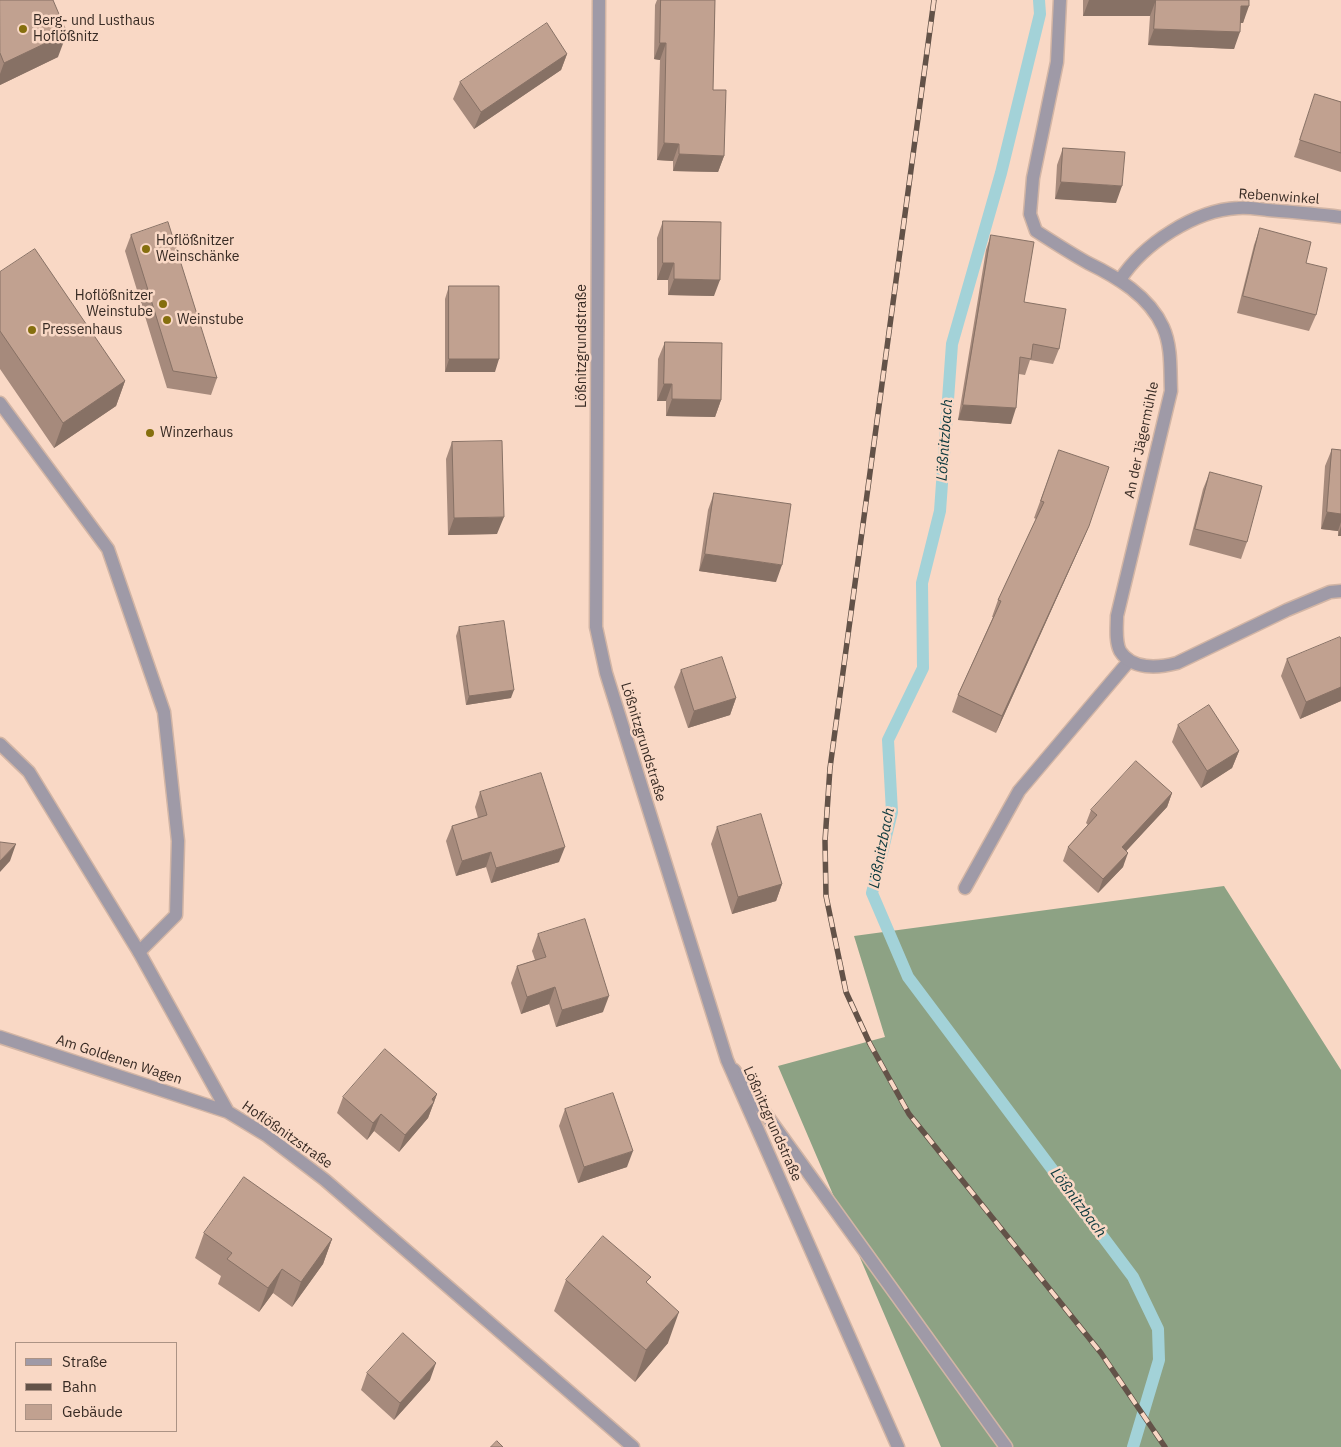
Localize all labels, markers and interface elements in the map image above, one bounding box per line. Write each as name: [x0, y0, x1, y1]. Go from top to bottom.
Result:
place label: Berg- und Lusthaus Hoflößnitz: [33, 13, 155, 46]
marker: Berg- und Lusthaus Hoflößnitz: [17, 23, 29, 35]
street label: Rebenwinkel: [1238, 186, 1320, 208]
place label: Hoflößnitzer Weinschänke: [156, 233, 239, 266]
marker: Hoflößnitzer Weinschänke: [140, 243, 152, 255]
street label: Lößnitzgrundstraße: [574, 284, 590, 408]
place label: Hoflößnitzer Weinstube: [75, 288, 153, 321]
marker: Hoflößnitzer Weinstube: [157, 298, 169, 310]
place label: Weinstube: [177, 312, 244, 328]
marker: Weinstube: [161, 314, 173, 326]
place label: Pressenhaus: [42, 322, 122, 338]
marker: Pressenhaus: [26, 324, 38, 336]
street label: An der Jägermühle: [1121, 380, 1163, 500]
water label: Lößnitzbach: [933, 398, 957, 482]
place label: Winzerhaus: [160, 425, 233, 441]
marker: Winzerhaus: [144, 427, 156, 439]
street label: Lößnitzgrundstraße: [617, 680, 669, 804]
water label: Lößnitzbach: [865, 806, 899, 890]
street label: Am Goldenen Wagen: [54, 1032, 184, 1088]
street label: Lößnitzgrundstraße: [739, 1064, 805, 1184]
street label: Hoflößnitzstraße: [239, 1098, 335, 1172]
water label: Lößnitzbach: [1046, 1165, 1110, 1241]
legend: [15, 1342, 178, 1432]
text: Straße: [62, 1352, 107, 1371]
text: Bahn: [62, 1377, 97, 1396]
text: Gebäude: [62, 1402, 123, 1421]

